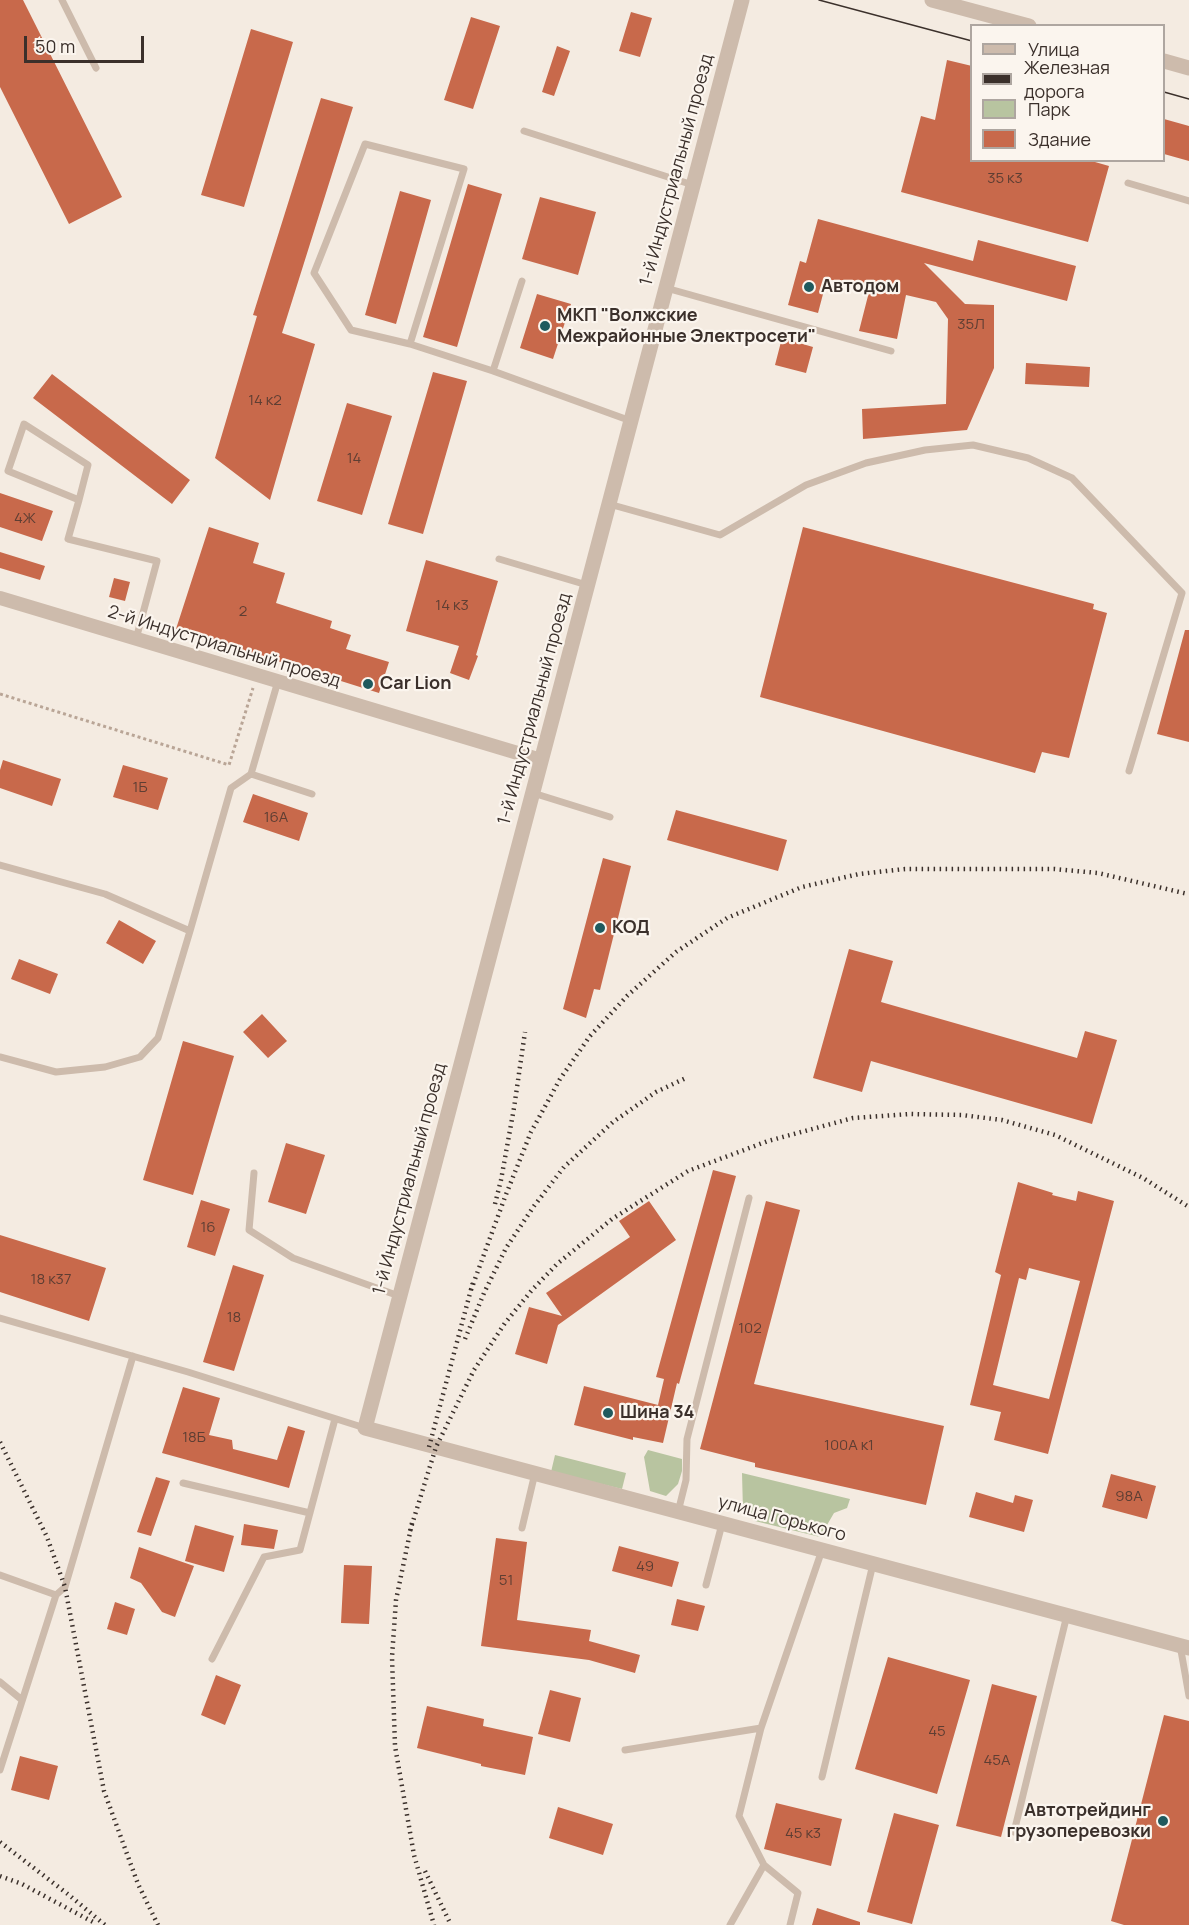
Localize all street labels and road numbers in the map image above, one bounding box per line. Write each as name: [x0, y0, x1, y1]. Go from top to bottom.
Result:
street label: 1-й Индустриальный проезд: [636, 52, 718, 288]
street label: 1-й Индустриальный проезд: [494, 591, 576, 827]
street label: 2-й Индустриальный проезд: [105, 601, 343, 693]
street label: 1-й Индустриальный проезд: [369, 1061, 451, 1297]
street label: улица Горького: [716, 1492, 848, 1546]

